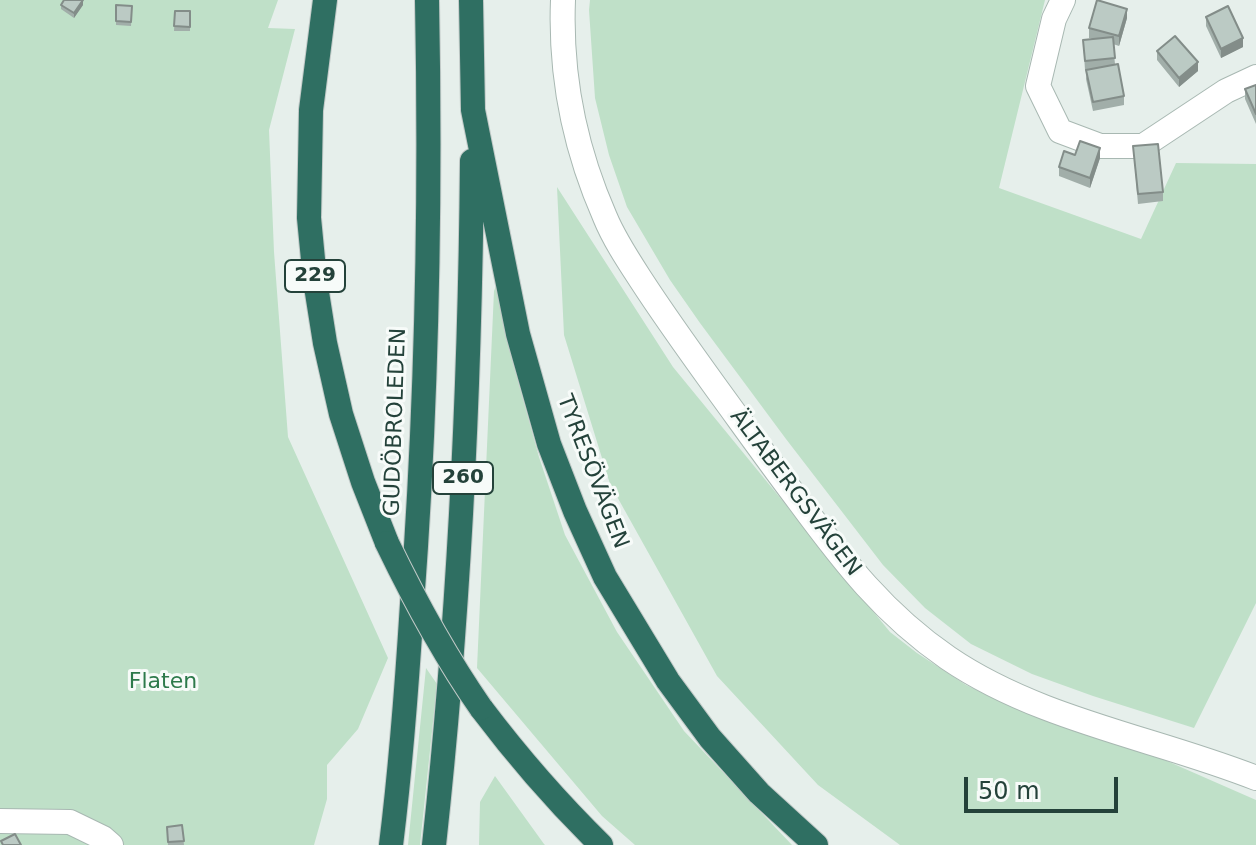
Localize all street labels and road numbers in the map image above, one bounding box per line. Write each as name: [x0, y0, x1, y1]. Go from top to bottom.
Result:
road number: 229: [285, 260, 345, 292]
street label: GUDÖBROLEDEN: [380, 327, 412, 517]
street label: TYRESÖVÄGEN: [551, 391, 633, 553]
street label: ÄLTABERGSVÄGEN: [724, 404, 866, 582]
road number: 260: [433, 462, 493, 494]

